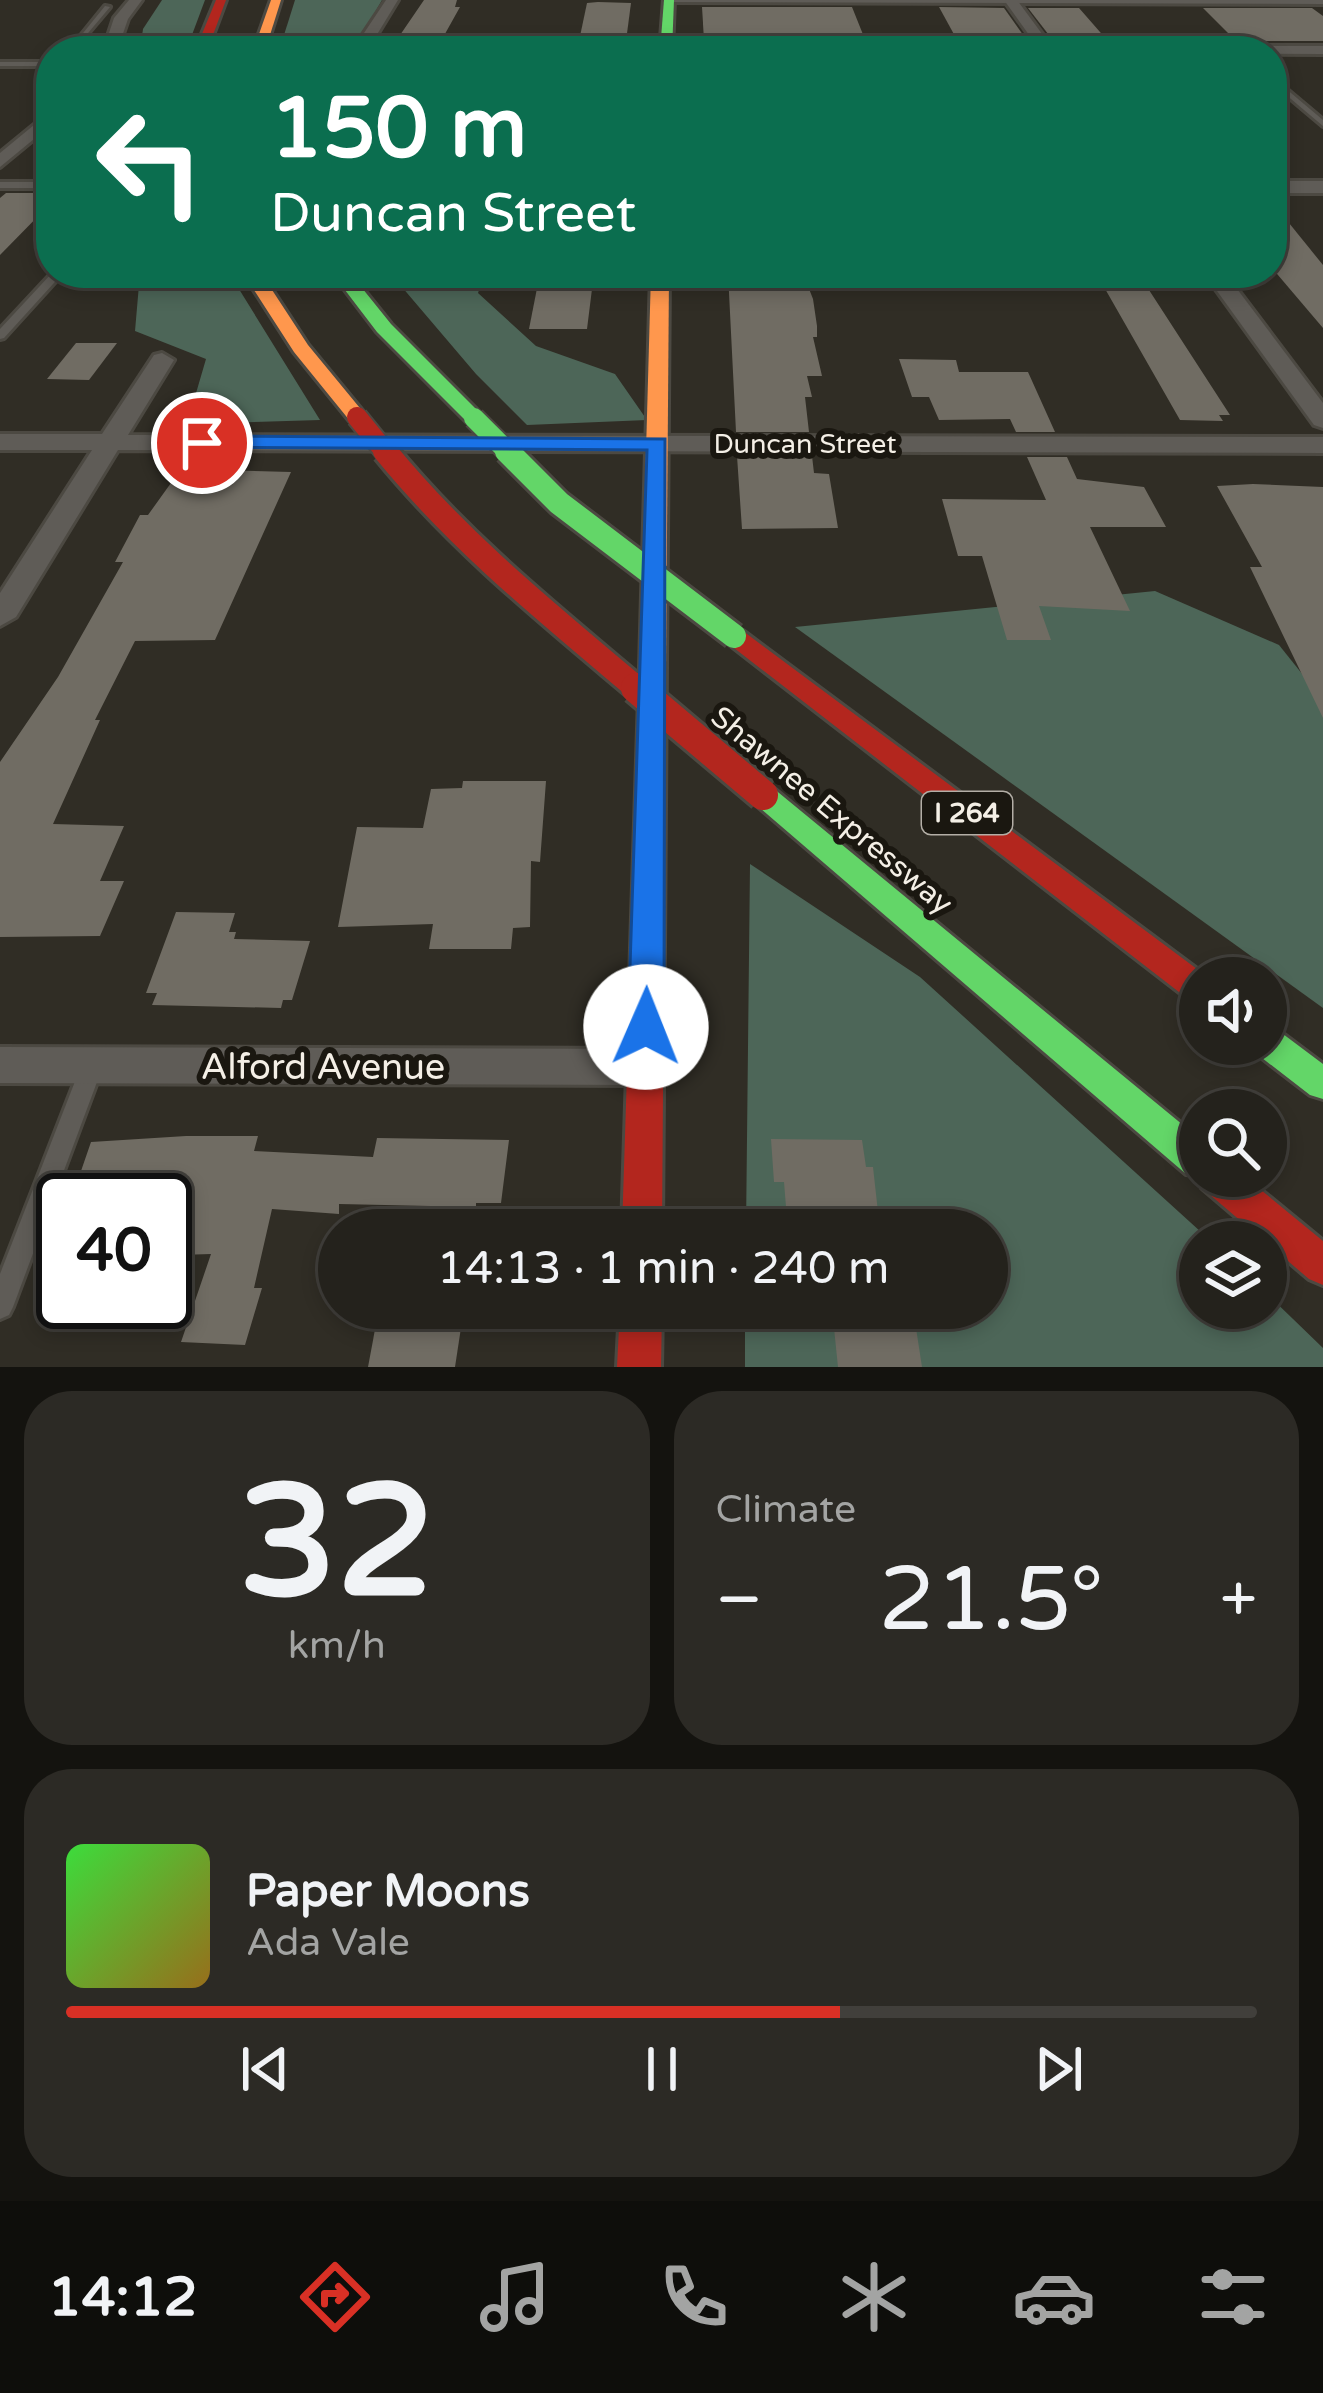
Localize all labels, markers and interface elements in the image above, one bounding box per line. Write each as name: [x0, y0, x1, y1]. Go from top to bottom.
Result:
text: 150 m: [270, 79, 527, 180]
icon: left: [72, 84, 228, 240]
text: Duncan Street: [270, 181, 636, 246]
pin: [151, 392, 253, 494]
icon: arrive: [169, 410, 235, 476]
street label: Duncan Street: [713, 428, 897, 461]
street label: Shawnee Expressway: [703, 698, 960, 922]
road number: I 264: [922, 792, 1012, 834]
map controls: [1179, 957, 1287, 1329]
button: sound: [1179, 957, 1287, 1065]
position arrow: [583, 964, 709, 1090]
street label: Alford Avenue: [201, 1046, 445, 1089]
button: search: [1179, 1089, 1287, 1197]
speed limit sign: 40: [36, 1173, 192, 1329]
button: layers: [1179, 1221, 1287, 1329]
text: 14:13 · 1 min · 240 m: [437, 1242, 889, 1296]
text: 32: [239, 1450, 435, 1638]
text: Climate: [716, 1486, 856, 1533]
text: 21.5°: [879, 1546, 1104, 1655]
text: −: [716, 1560, 763, 1640]
text: +: [1220, 1560, 1257, 1640]
text: km/h: [288, 1622, 386, 1669]
text: Paper Moons: [246, 1865, 530, 1919]
text: Ada Vale: [246, 1919, 410, 1966]
icon: previous: [232, 2036, 298, 2102]
icon: pause: [629, 2036, 695, 2102]
icon: next: [1026, 2036, 1092, 2102]
icon: directions: [293, 2255, 377, 2339]
icon: music: [473, 2255, 557, 2339]
icon: phone: [652, 2255, 736, 2339]
icon: climate: [832, 2255, 916, 2339]
icon: car: [1012, 2255, 1096, 2339]
icon: filters: [1191, 2255, 1275, 2339]
text: 14:12: [48, 2265, 198, 2330]

